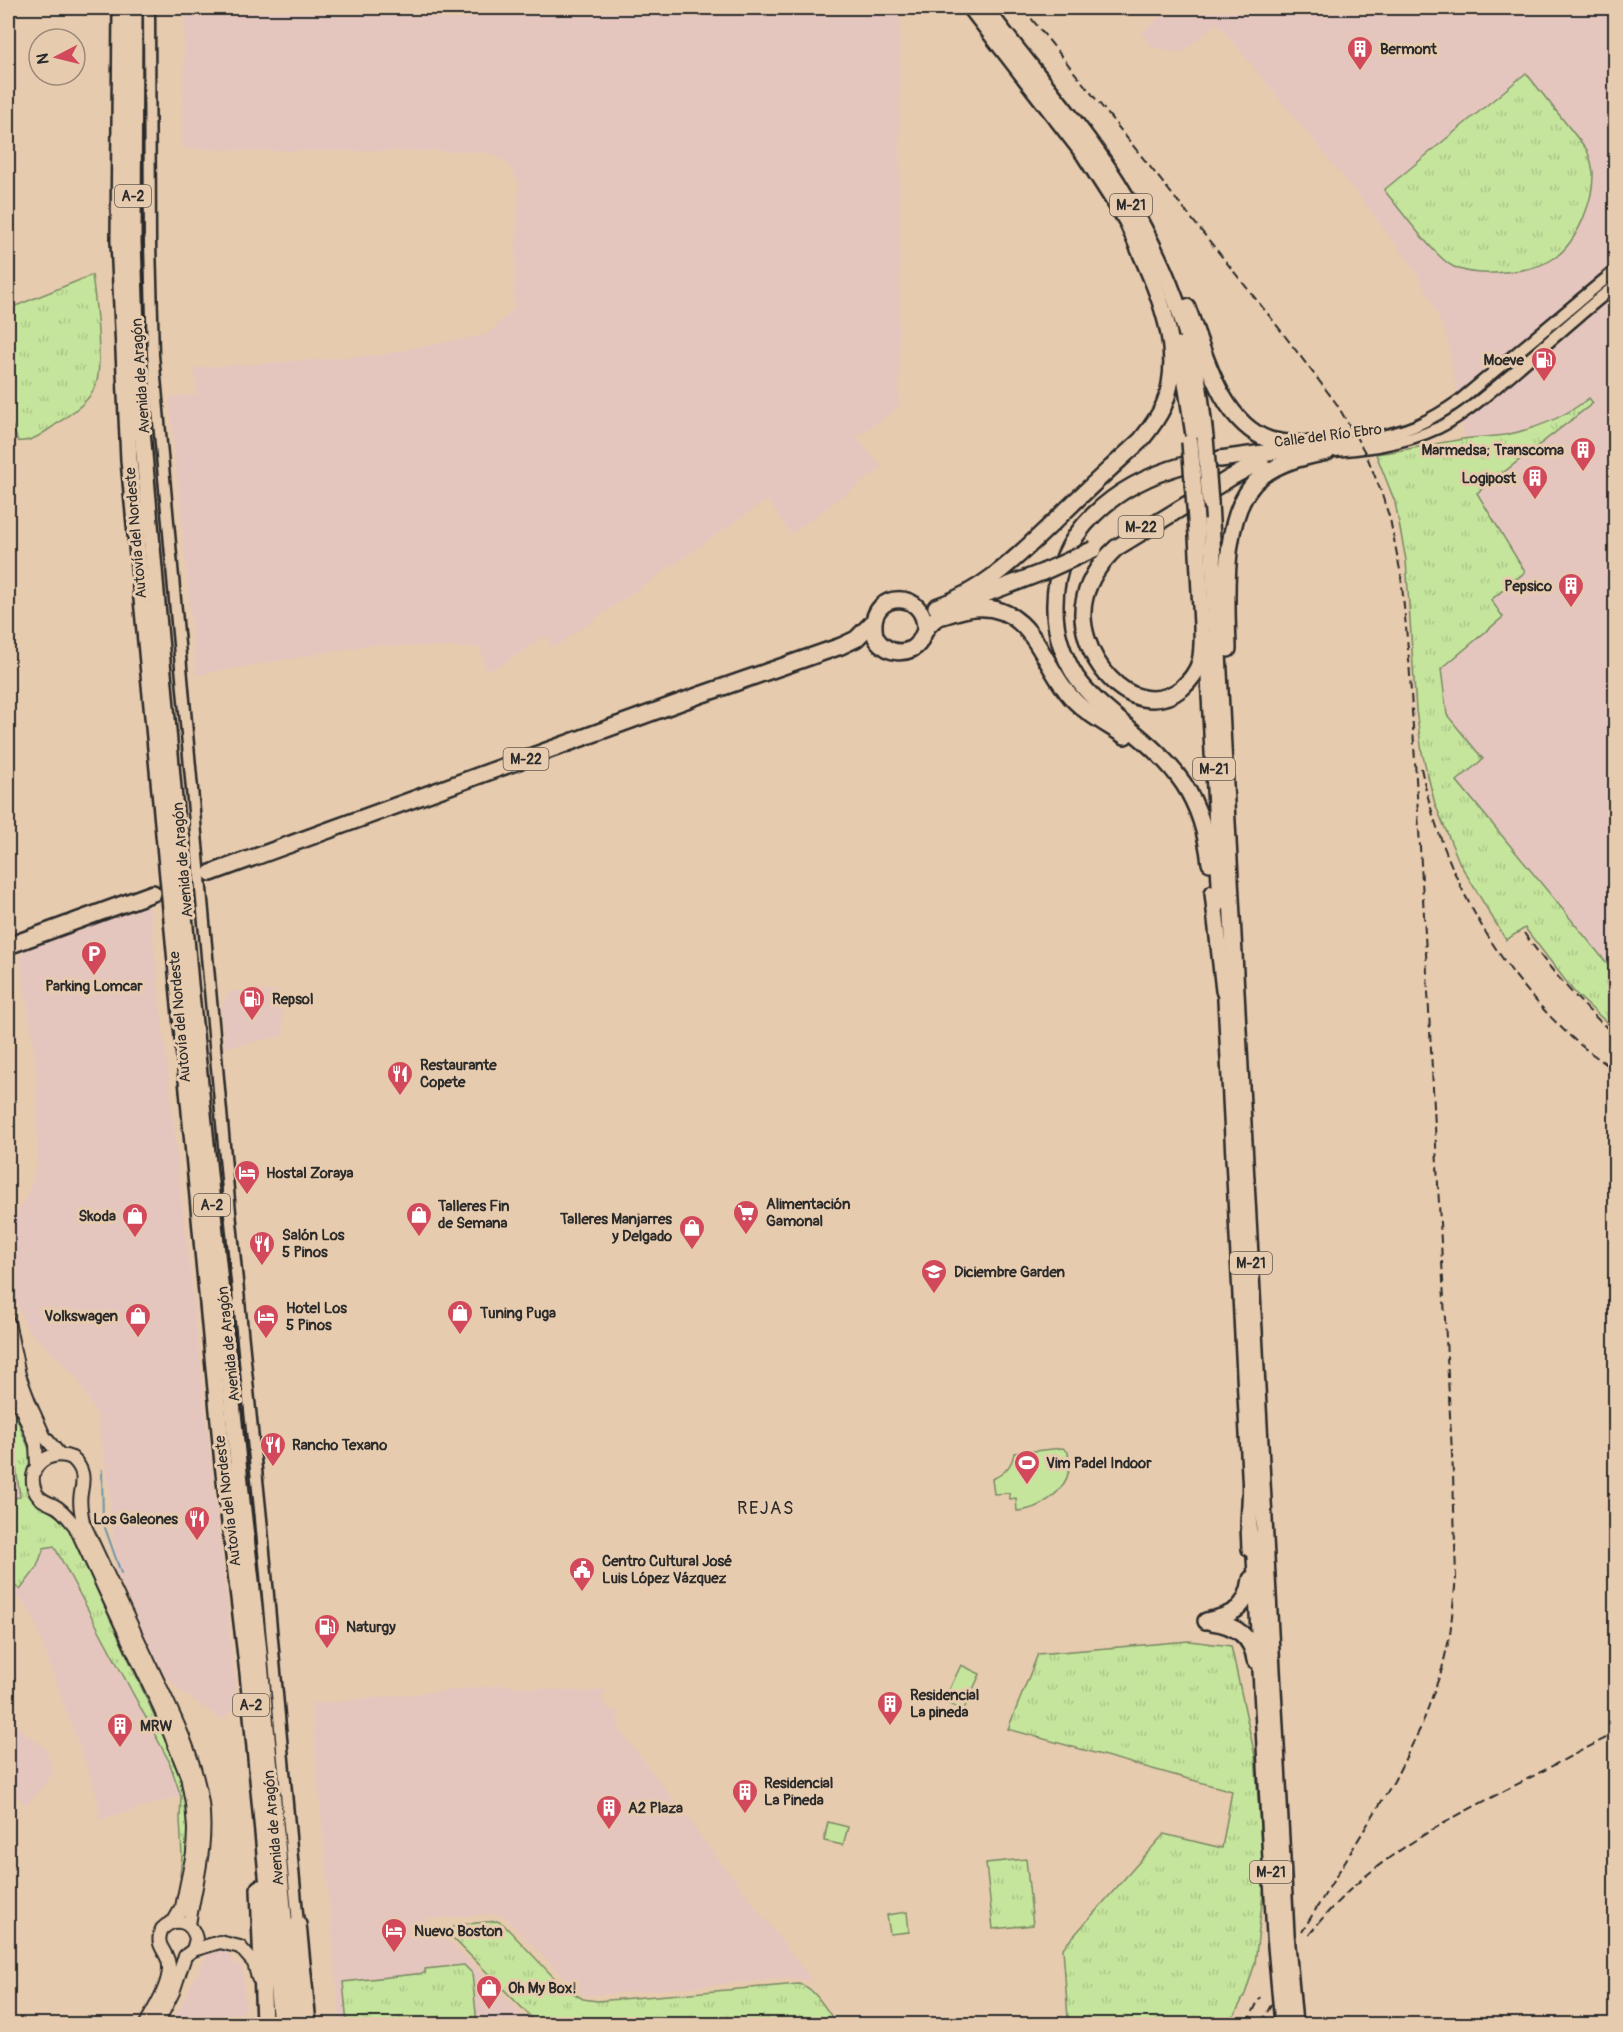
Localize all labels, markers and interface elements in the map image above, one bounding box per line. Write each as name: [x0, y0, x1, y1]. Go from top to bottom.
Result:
north arrow: [27, 27, 87, 87]
building icon: Bermont: [1345, 34, 1375, 72]
place label: Bermont: [1380, 40, 1438, 59]
text: N: [32, 52, 54, 65]
road number: A-2: [115, 185, 151, 207]
road number: M-21: [1110, 194, 1152, 216]
street label: Avenida de Aragón: [127, 318, 155, 434]
fuel station icon: Moeve: [1529, 345, 1559, 383]
place label: Moeve: [1484, 351, 1525, 370]
street label: Calle del Río Ebro: [1273, 420, 1383, 452]
building icon: Marmedsa; Transcoma: [1568, 435, 1598, 473]
place label: Marmedsa; Transcoma: [1422, 441, 1564, 460]
building icon: Logipost: [1520, 463, 1550, 501]
street label: Autovía del Nordeste: [121, 466, 151, 600]
place label: Logipost: [1461, 469, 1517, 488]
road number: M-22: [1118, 516, 1164, 538]
building icon: Pepsico: [1556, 571, 1586, 609]
place label: Pepsico: [1504, 577, 1552, 596]
road number: M-22: [504, 748, 548, 770]
road number: M-21: [1193, 758, 1235, 780]
street label: Avenida de Aragón: [168, 801, 198, 919]
parking icon: Parking Lomcar: [79, 939, 109, 977]
street label: Autovía del Nordeste: [165, 950, 195, 1084]
place label: Parking Lomcar: [45, 977, 143, 996]
fuel station icon: Repsol: [237, 984, 267, 1022]
place label: Repsol: [272, 990, 314, 1009]
place label: Restaurante Copete: [420, 1056, 497, 1092]
restaurant icon: Restaurante Copete: [385, 1059, 415, 1097]
hotel icon: Hostal Zoraya: [232, 1158, 262, 1196]
place label: Hostal Zoraya: [266, 1164, 354, 1183]
road number: A-2: [194, 1194, 230, 1216]
place label: Alimentación Gamonal: [766, 1195, 851, 1231]
place label: Talleres Fin de Semana: [437, 1197, 510, 1233]
supermarket icon: Alimentación Gamonal: [731, 1198, 761, 1236]
shop icon: Talleres Fin de Semana: [404, 1200, 434, 1238]
shop icon: Skoda: [120, 1201, 150, 1239]
place label: Skoda: [79, 1207, 116, 1226]
place label: Talleres Manjarres y Delgado: [559, 1210, 672, 1246]
shop icon: Talleres Manjarres y Delgado: [677, 1213, 707, 1251]
place label: Salón Los 5 Pinos: [282, 1226, 345, 1262]
restaurant icon: Salón Los 5 Pinos: [247, 1229, 277, 1267]
road number: M-21: [1230, 1252, 1272, 1274]
school or university icon: Diciembre Garden: [919, 1257, 949, 1295]
place label: Diciembre Garden: [954, 1263, 1066, 1282]
street label: Avenida de Aragón: [213, 1285, 245, 1403]
shop icon: Tuning Puga: [445, 1298, 475, 1336]
place label: Hotel Los 5 Pinos: [286, 1299, 347, 1335]
shop icon: Volkswagen: [123, 1301, 153, 1339]
hotel icon: Hotel Los 5 Pinos: [251, 1302, 281, 1340]
place label: Tuning Puga: [479, 1304, 556, 1323]
place label: Volkswagen: [44, 1307, 118, 1326]
restaurant icon: Rancho Texano: [258, 1430, 288, 1468]
street label: Autovía del Nordeste: [210, 1434, 245, 1568]
place label: Rancho Texano: [292, 1436, 387, 1455]
sports icon: Vim Padel Indoor: [1012, 1448, 1042, 1486]
place label: Vim Padel Indoor: [1046, 1454, 1152, 1473]
district label: REJAS: [737, 1497, 795, 1520]
restaurant icon: Los Galeones: [182, 1504, 212, 1542]
place label: Los Galeones: [93, 1510, 178, 1529]
place label: Centro Cultural José Luis López Vázquez: [602, 1552, 732, 1588]
public building icon: Centro Cultural José Luis López Vázquez: [567, 1555, 597, 1593]
fuel station icon: Naturgy: [312, 1612, 342, 1650]
place label: Naturgy: [346, 1618, 396, 1637]
place label: Residencial La pineda: [910, 1686, 979, 1722]
building icon: Residencial La pineda: [875, 1689, 905, 1727]
road number: A-2: [233, 1694, 269, 1716]
building icon: MRW: [105, 1711, 135, 1749]
place label: MRW: [140, 1717, 172, 1736]
street label: Avenida de Aragón: [259, 1769, 289, 1887]
place label: Residencial La Pineda: [764, 1774, 833, 1810]
building icon: Residencial La Pineda: [730, 1777, 760, 1815]
building icon: A2 Plaza: [594, 1793, 624, 1831]
place label: A2 Plaza: [628, 1799, 683, 1818]
road number: M-21: [1250, 1861, 1292, 1883]
hotel icon: Nuevo Boston: [379, 1916, 409, 1954]
place label: Nuevo Boston: [414, 1922, 503, 1941]
shop icon: Oh My Box!: [474, 1973, 504, 2011]
place label: Oh My Box!: [508, 1979, 577, 1998]

